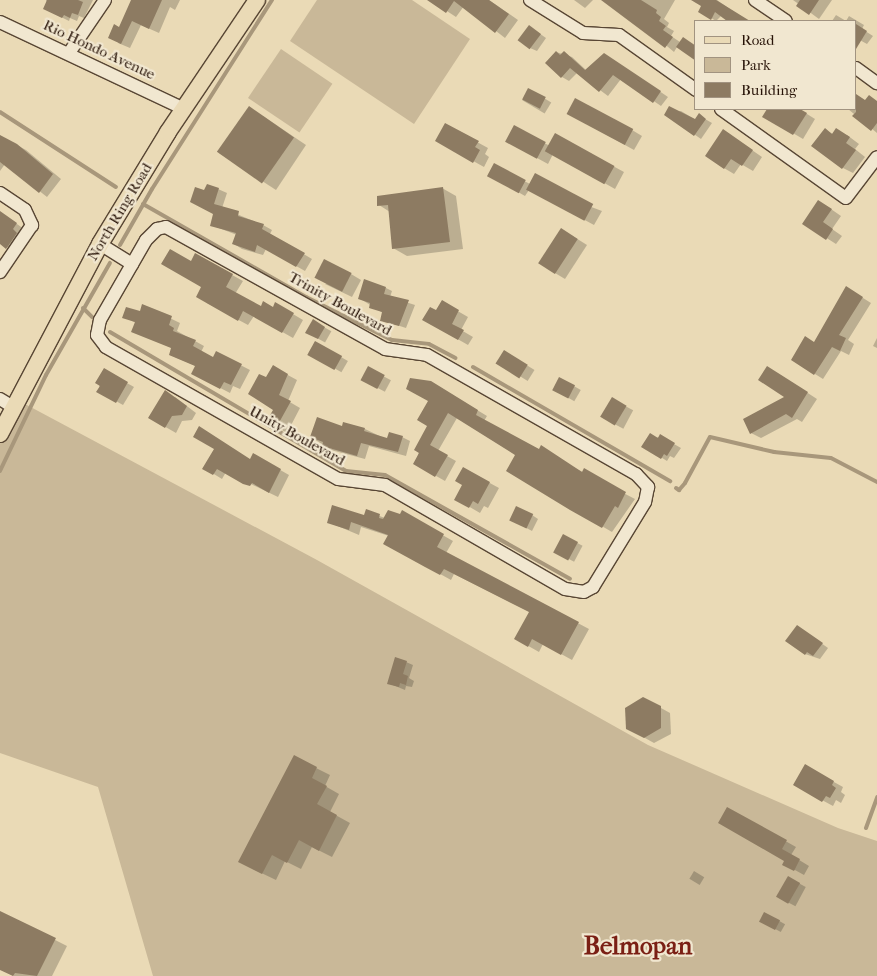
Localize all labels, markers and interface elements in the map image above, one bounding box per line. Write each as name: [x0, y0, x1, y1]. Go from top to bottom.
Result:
street label: Rio Hondo Avenue: [40, 16, 158, 84]
legend: [694, 20, 857, 110]
text: Road: [741, 31, 774, 49]
text: Park: [741, 56, 771, 74]
text: Building: [741, 81, 797, 99]
street label: North Ring Road: [84, 160, 156, 264]
street label: Trinity Boulevard: [285, 268, 395, 340]
street label: Unity Boulevard: [246, 402, 348, 470]
district label: Belmopan: [584, 931, 692, 961]

